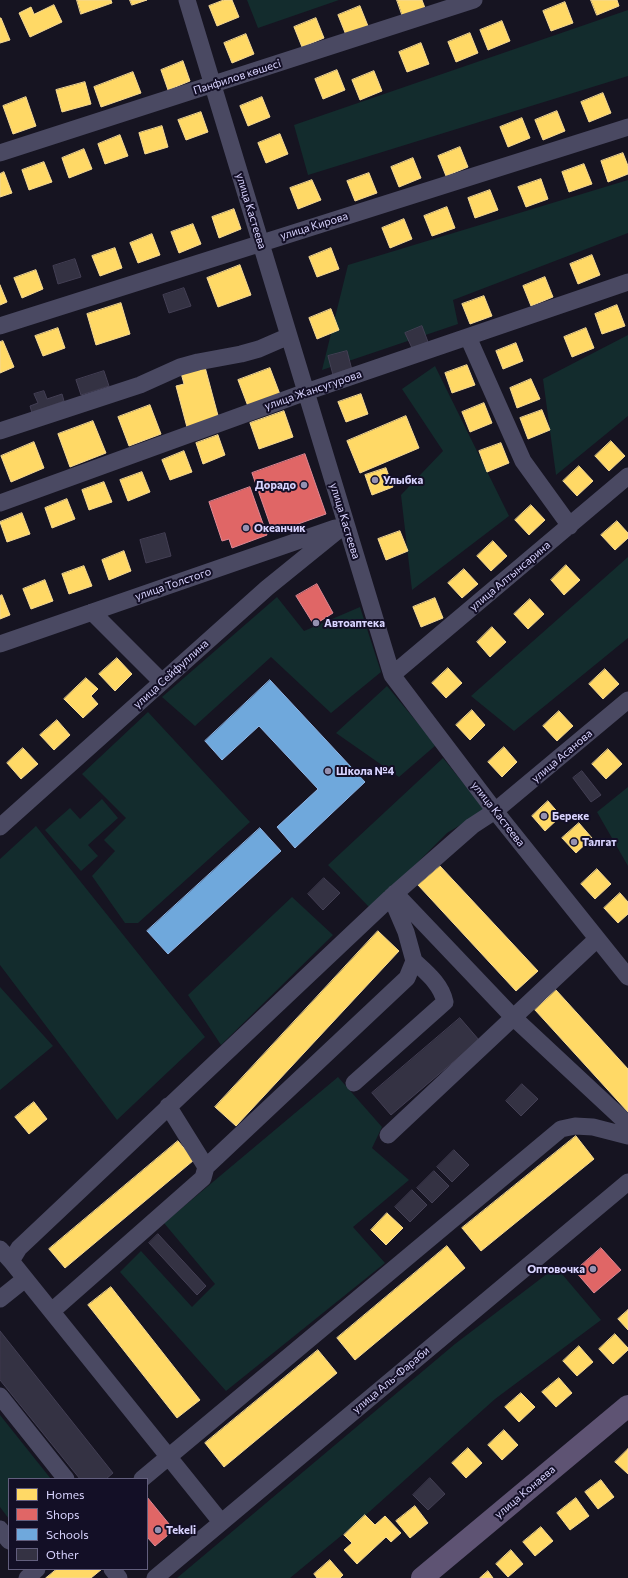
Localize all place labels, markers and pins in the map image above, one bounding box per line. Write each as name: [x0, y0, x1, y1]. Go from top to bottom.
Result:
place label: Улыбка: [383, 473, 423, 487]
marker: Улыбка: [370, 475, 380, 485]
place label: Дорадо: [255, 478, 296, 492]
marker: Дорадо: [299, 480, 309, 490]
place label: Океанчик: [254, 521, 306, 535]
marker: Океанчик: [241, 523, 251, 533]
place label: Автоаптека: [324, 616, 385, 630]
marker: Автоаптека: [311, 618, 321, 628]
place label: Школа №4: [336, 764, 394, 778]
marker: Школа №4: [323, 766, 333, 776]
place label: Береке: [552, 809, 589, 823]
marker: Береке: [539, 811, 549, 821]
place label: Талгат: [582, 835, 617, 849]
marker: Талгат: [569, 837, 579, 847]
place label: Оптовочка: [527, 1262, 585, 1276]
marker: Оптовочка: [588, 1264, 598, 1274]
place label: Tekeli: [166, 1523, 196, 1537]
marker: Tekeli: [153, 1525, 163, 1535]

